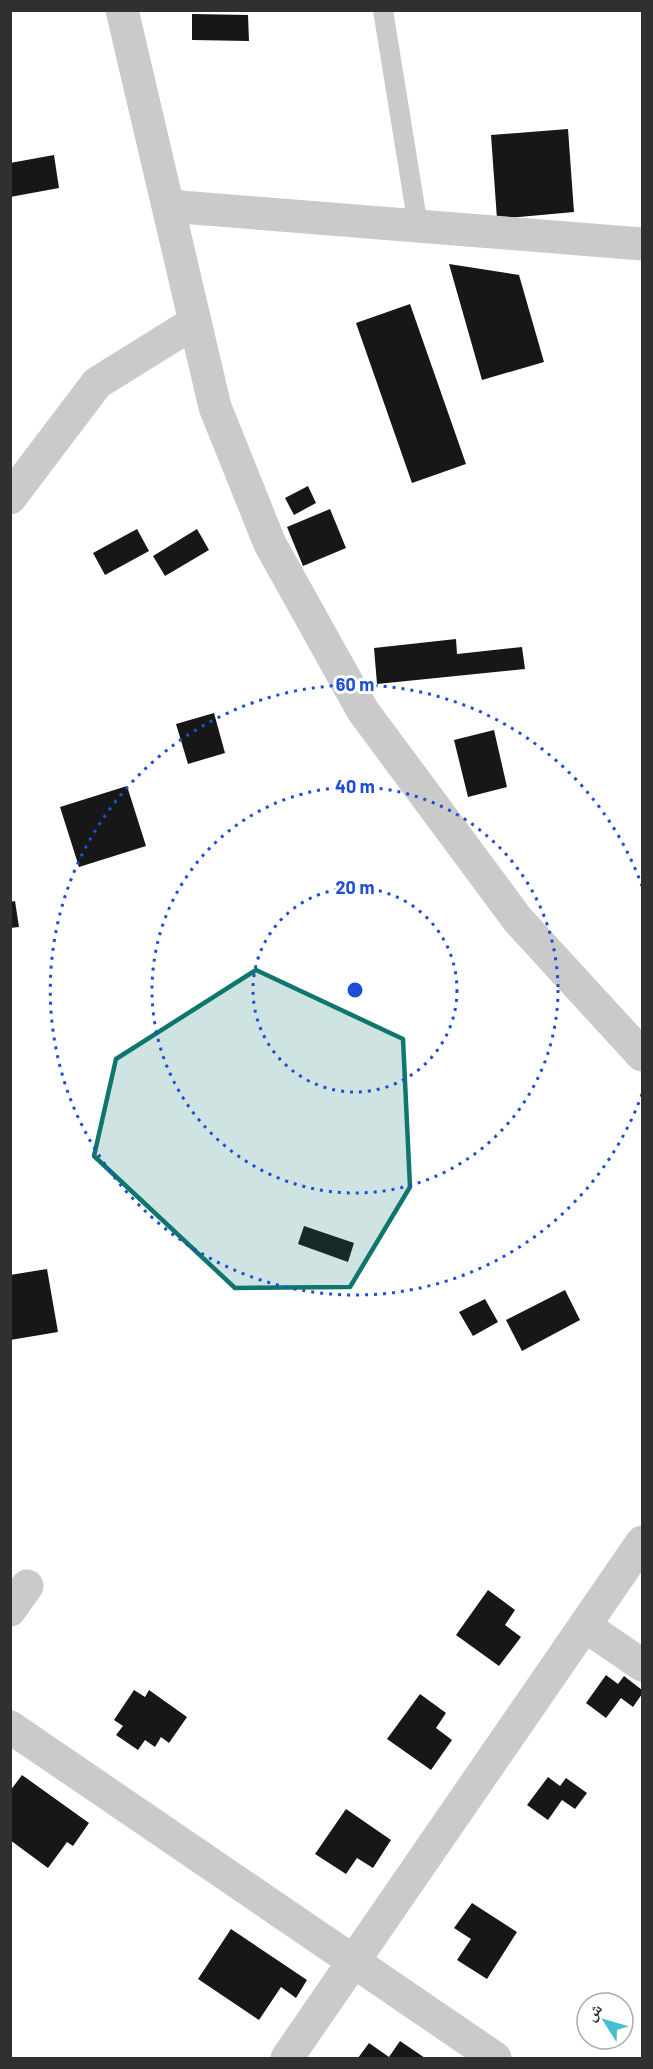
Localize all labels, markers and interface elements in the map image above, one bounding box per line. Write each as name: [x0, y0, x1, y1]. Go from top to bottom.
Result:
text: 60 m: [336, 673, 374, 695]
text: 40 m: [335, 775, 375, 797]
text: 20 m: [336, 876, 374, 898]
centre of rings: [345, 980, 365, 1000]
north arrow: [575, 1991, 635, 2051]
text: ش: [580, 1999, 606, 2025]

